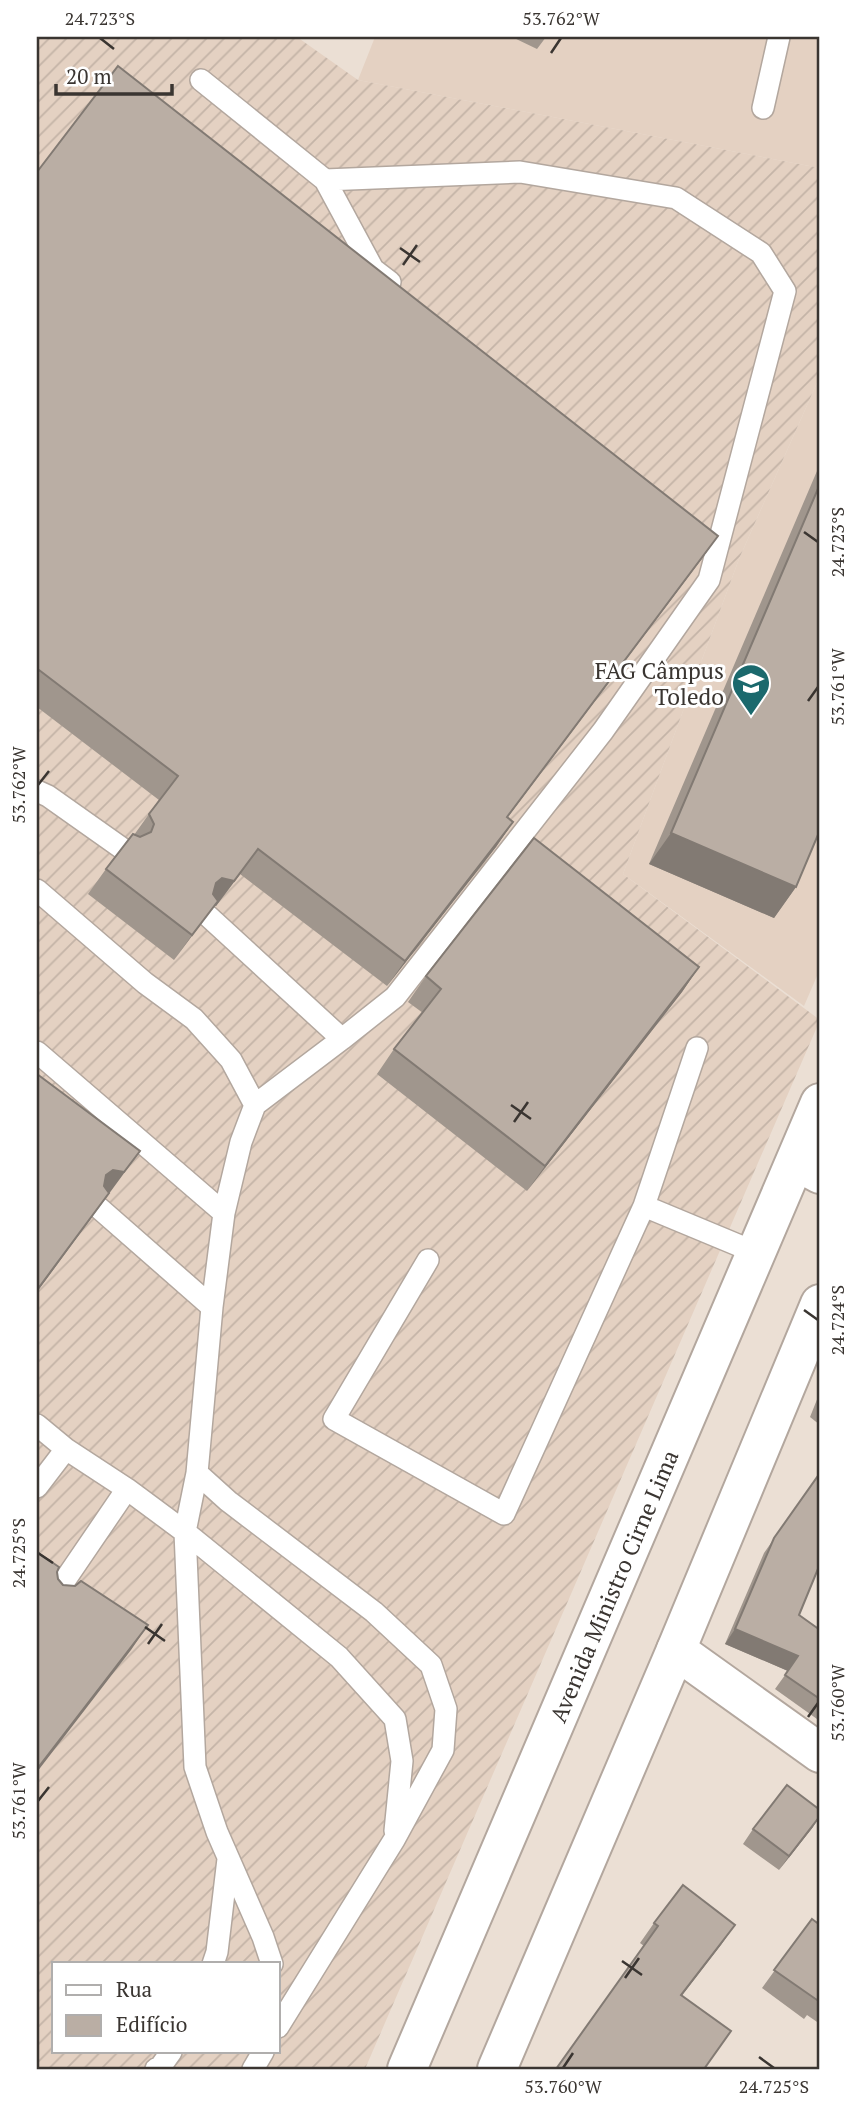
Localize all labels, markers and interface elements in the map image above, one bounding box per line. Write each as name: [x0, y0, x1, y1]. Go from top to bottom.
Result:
text: 24.723°S: [65, 6, 135, 30]
text: 53.762°W: [522, 6, 600, 30]
scale bar: [56, 52, 172, 96]
text: 20 m: [66, 62, 112, 90]
text: 24.723°S: [825, 507, 849, 577]
text: 53.761°W: [825, 648, 849, 726]
place label: FAG Câmpus Toledo: [595, 655, 724, 712]
school or university icon: FAG Câmpus Toledo: [730, 662, 772, 717]
text: 53.762°W: [6, 746, 30, 824]
text: 24.724°S: [825, 1285, 849, 1355]
street label: Avenida Ministro Cirne Lima: [543, 1445, 686, 1727]
text: 24.725°S: [6, 1518, 30, 1588]
text: 53.760°W: [825, 1664, 849, 1742]
text: 53.761°W: [6, 1762, 30, 1840]
legend: [52, 1962, 280, 2054]
text: Rua: [116, 1975, 152, 2003]
text: Edifício: [116, 2010, 187, 2038]
text: 53.760°W: [524, 2074, 602, 2098]
text: 24.725°S: [739, 2074, 809, 2098]

